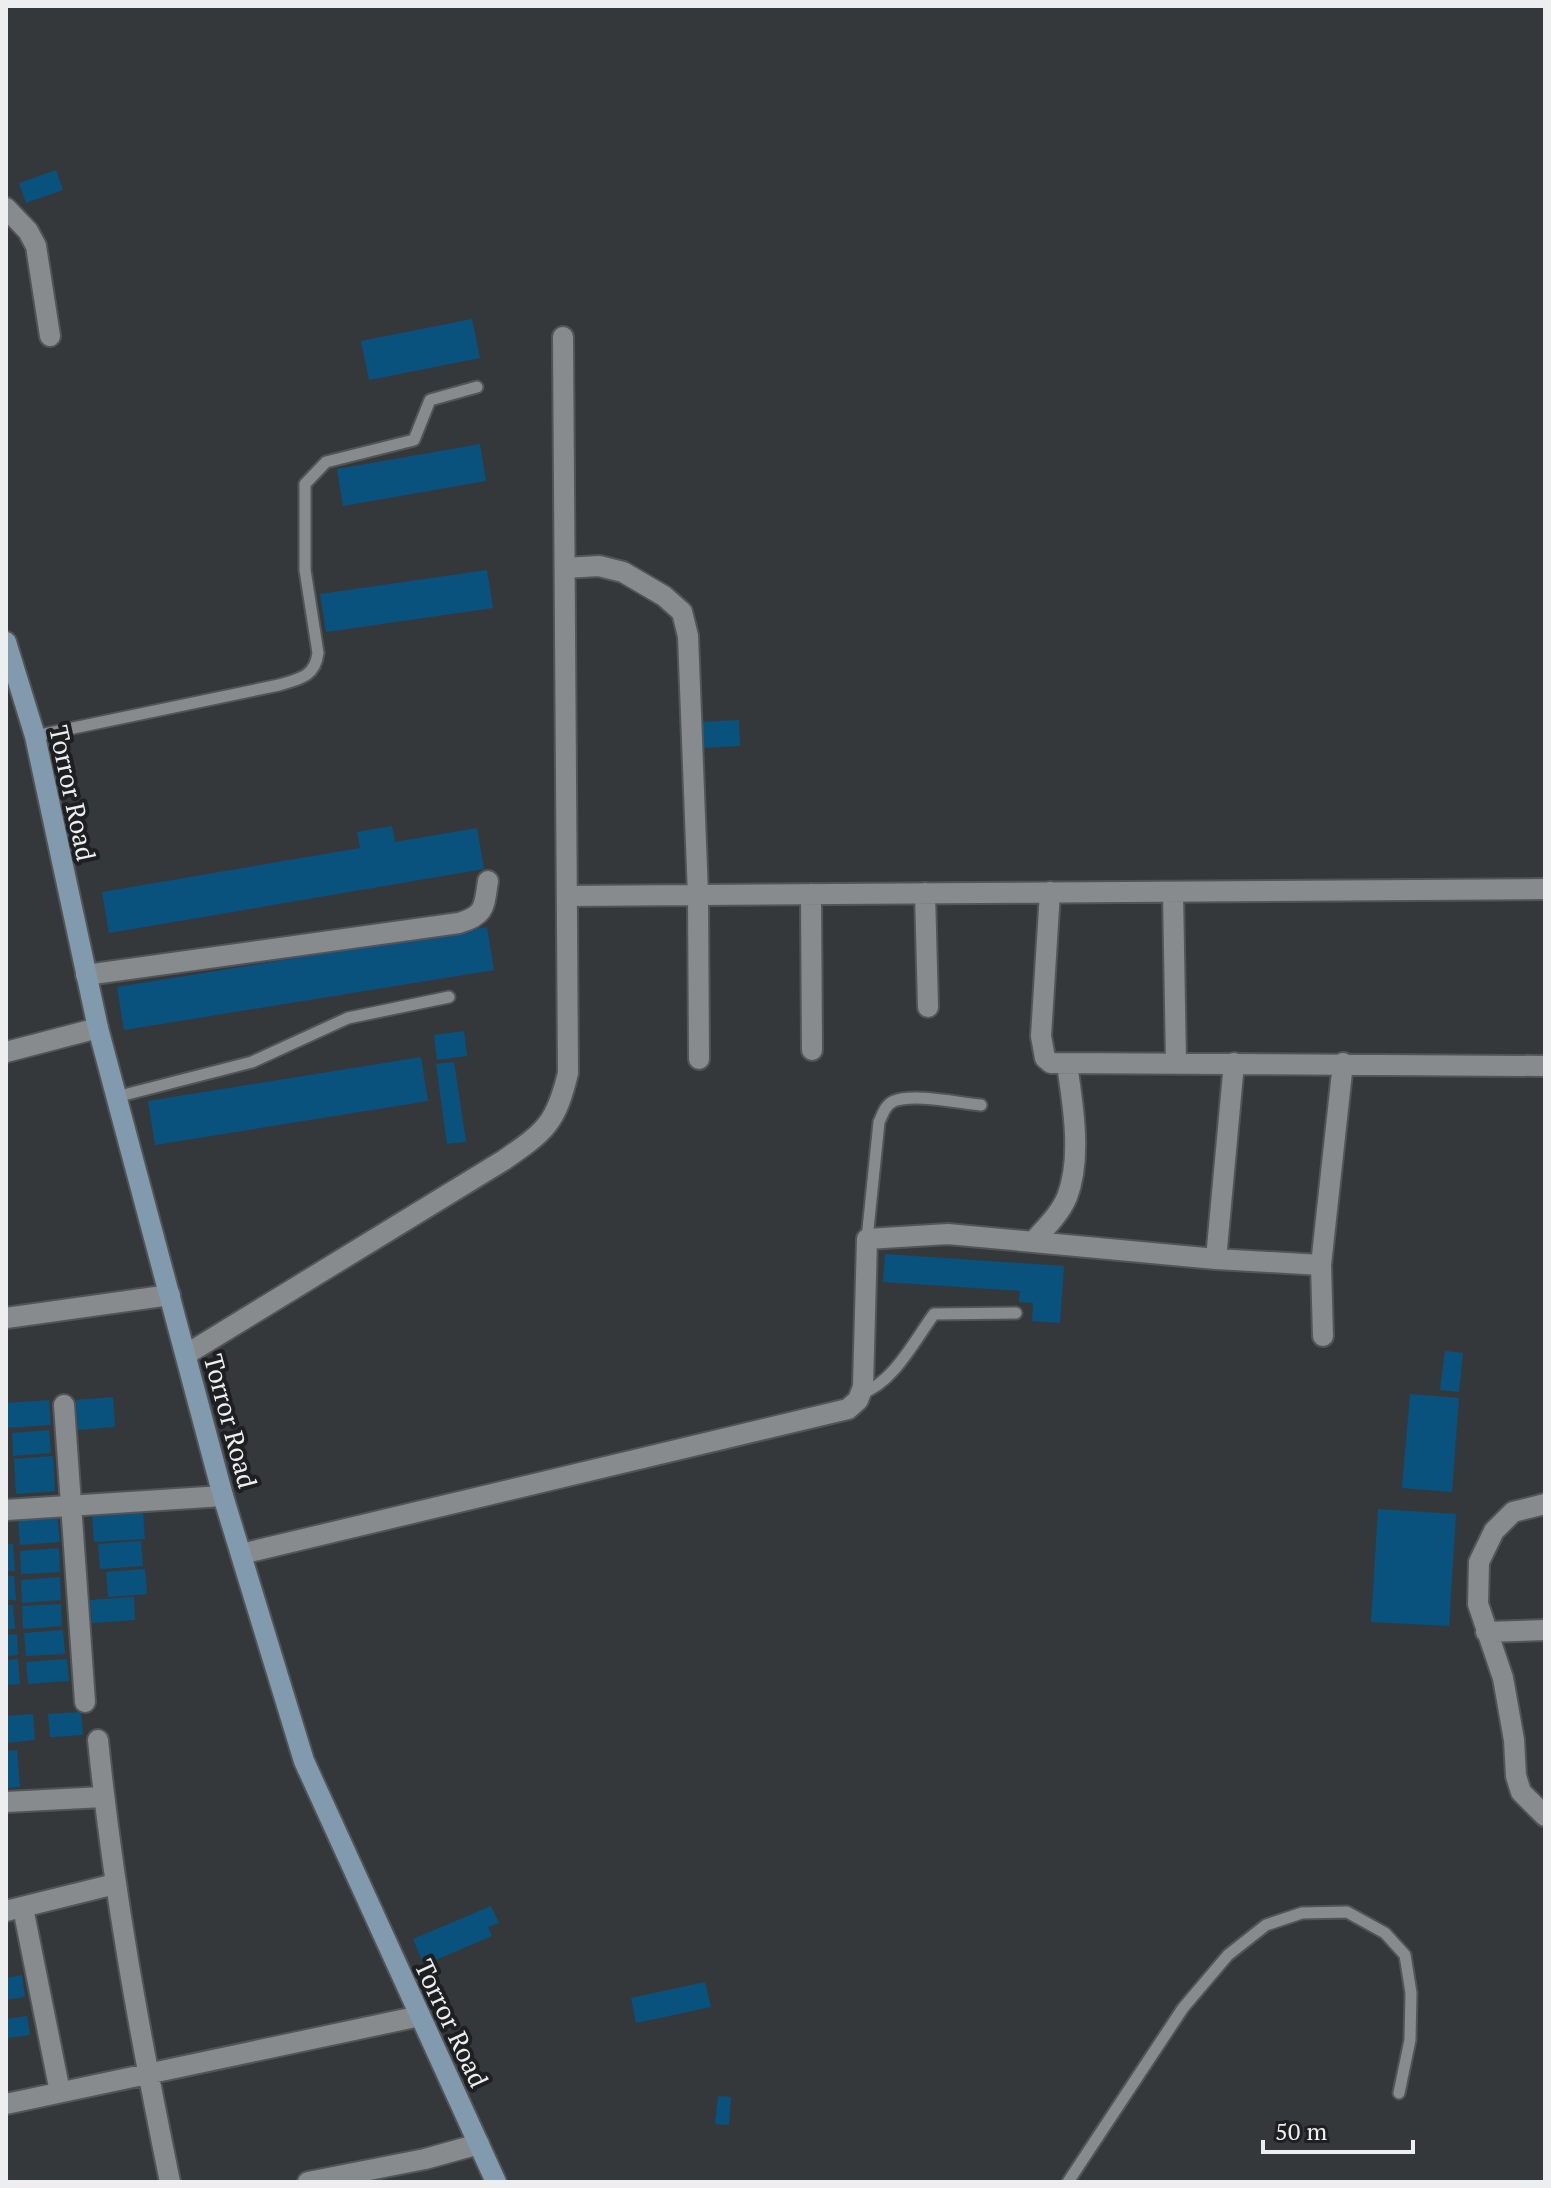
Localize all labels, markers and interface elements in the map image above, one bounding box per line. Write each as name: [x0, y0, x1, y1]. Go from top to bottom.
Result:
street label: Torror Road: [42, 722, 104, 864]
street label: Torror Road: [197, 1350, 265, 1492]
street label: Torror Road: [408, 1954, 496, 2092]
scale bar: [1263, 2104, 1413, 2154]
text: 50 m: [1275, 2115, 1327, 2147]

